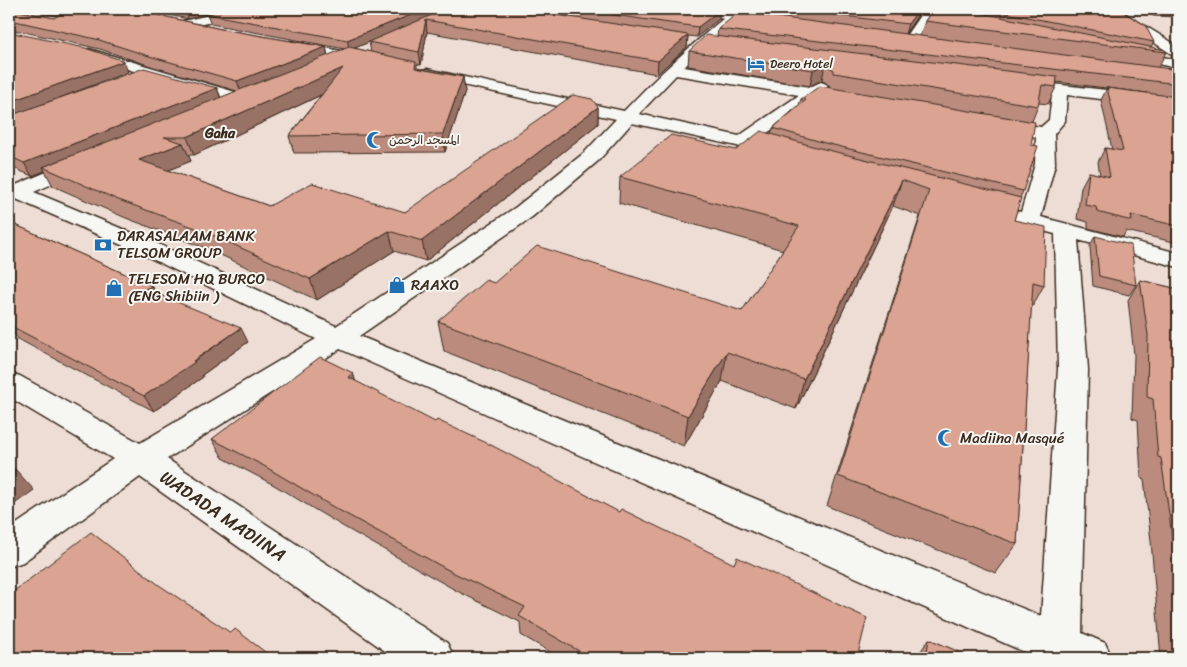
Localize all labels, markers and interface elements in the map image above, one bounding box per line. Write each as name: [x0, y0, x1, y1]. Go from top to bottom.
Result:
place label: Deero Hotel: [770, 53, 833, 75]
hotel icon: Deero Hotel: [746, 54, 766, 74]
district label: Gaha: [204, 121, 236, 146]
place label: المسجد الرحمن: [389, 129, 460, 151]
mosque icon: المسجد الرحمن: [365, 130, 385, 150]
place label: DARASALAAM BANK TELSOM GROUP: [117, 223, 255, 266]
bank icon: DARASALAAM BANK TELSOM GROUP: [93, 235, 113, 255]
place label: TELESOM HQ BURCO (ENG Shibiin ): [128, 266, 266, 309]
place label: RAAXO: [411, 272, 459, 298]
shop icon: RAAXO: [387, 275, 407, 295]
shop icon: TELESOM HQ BURCO (ENG Shibiin ): [104, 278, 124, 298]
place label: Madiina Masqué: [960, 425, 1065, 451]
mosque icon: Madiina Masqué: [936, 428, 956, 448]
street label: WADADA MADIINA: [153, 462, 293, 570]

